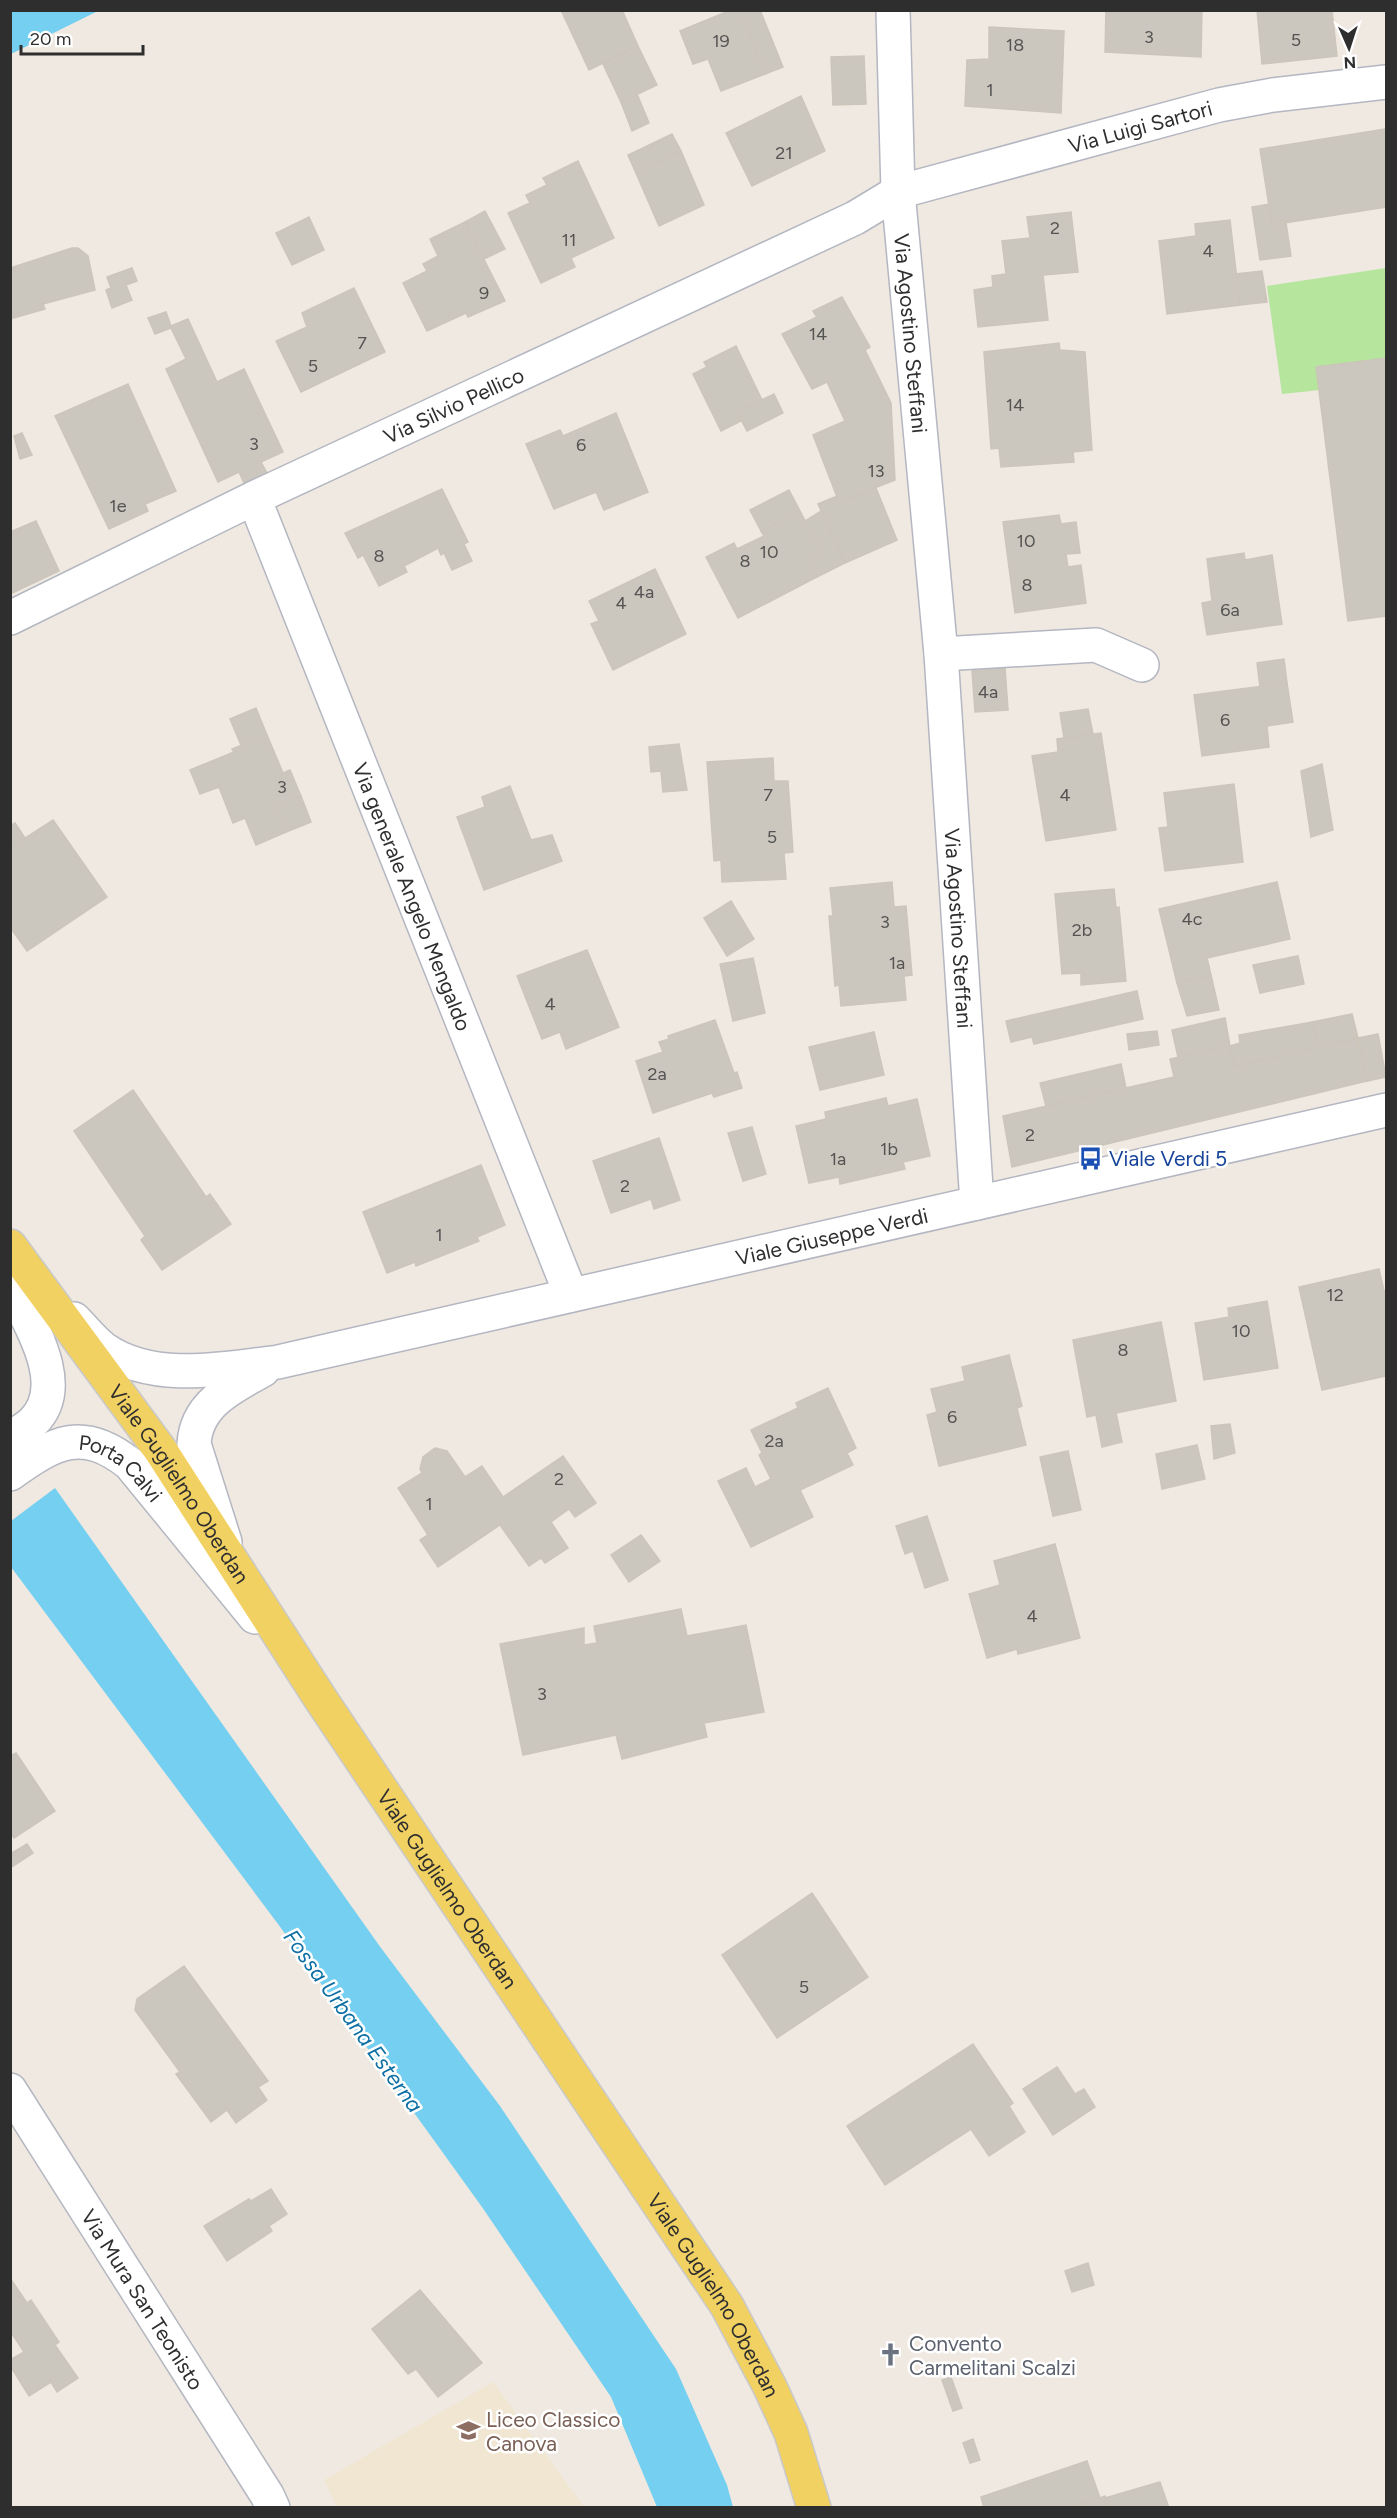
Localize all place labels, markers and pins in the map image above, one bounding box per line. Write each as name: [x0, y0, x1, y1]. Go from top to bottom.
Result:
bus stop icon: Viale Verdi 5: [1078, 1145, 1104, 1171]
place label: Viale Verdi 5: [1109, 1146, 1227, 1171]
place label: Convento Carmelitani Scalzi: [909, 2331, 1076, 2380]
church icon: Convento Carmelitani Scalzi: [878, 2342, 904, 2368]
place label: Liceo Classico Canova: [486, 2407, 620, 2456]
school or university icon: Liceo Classico Canova: [455, 2418, 481, 2444]

